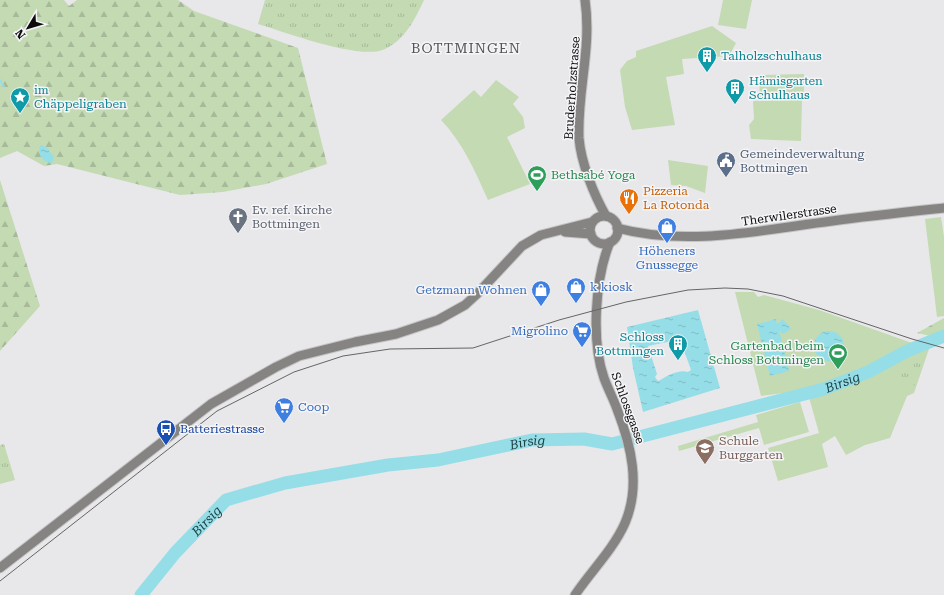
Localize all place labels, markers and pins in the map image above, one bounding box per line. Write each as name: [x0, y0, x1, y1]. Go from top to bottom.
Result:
building icon: Talholzschulhaus: [696, 45, 718, 73]
place label: Talholzschulhaus: [721, 49, 822, 63]
place label: Hämisgarten Schulhaus: [749, 74, 823, 102]
building icon: Hämisgarten Schulhaus: [724, 77, 746, 105]
place label: im Chäppeligraben: [34, 83, 127, 111]
place icon: im Chäppeligraben: [9, 86, 31, 114]
place label: Gemeindeverwaltung Bottmingen: [740, 147, 865, 175]
public building icon: Gemeindeverwaltung Bottmingen: [715, 150, 737, 178]
sports icon: Bethsabé Yoga: [526, 164, 548, 192]
place label: Bethsabé Yoga: [551, 168, 636, 182]
place label: Pizzeria La Rotonda: [643, 184, 710, 212]
restaurant icon: Pizzeria La Rotonda: [618, 187, 640, 215]
place label: Ev. ref. Kirche Bottmingen: [252, 203, 332, 231]
church icon: Ev. ref. Kirche Bottmingen: [227, 206, 249, 234]
shop icon: Höheners Gnussegge: [656, 216, 678, 244]
place label: Höheners Gnussegge: [636, 244, 699, 272]
shop icon: k kiosk: [565, 276, 587, 304]
shop icon: Getzmann Wohnen: [530, 279, 552, 307]
place label: k kiosk: [590, 280, 633, 294]
place label: Getzmann Wohnen: [416, 283, 527, 297]
supermarket icon: Migrolino: [571, 320, 593, 348]
place label: Migrolino: [511, 324, 568, 338]
place label: Schloss Bottmingen: [596, 330, 664, 358]
building icon: Schloss Bottmingen: [667, 333, 689, 361]
place label: Gartenbad beim Schloss Bottmingen: [709, 339, 824, 367]
sports icon: Gartenbad beim Schloss Bottmingen: [827, 342, 849, 370]
supermarket icon: Coop: [273, 396, 295, 424]
place label: Coop: [298, 400, 329, 414]
bus stop icon: Batteriestrasse: [155, 418, 177, 446]
place label: Batteriestrasse: [180, 422, 265, 436]
place label: Schule Burggarten: [719, 434, 783, 462]
school or university icon: Schule Burggarten: [694, 437, 716, 465]

